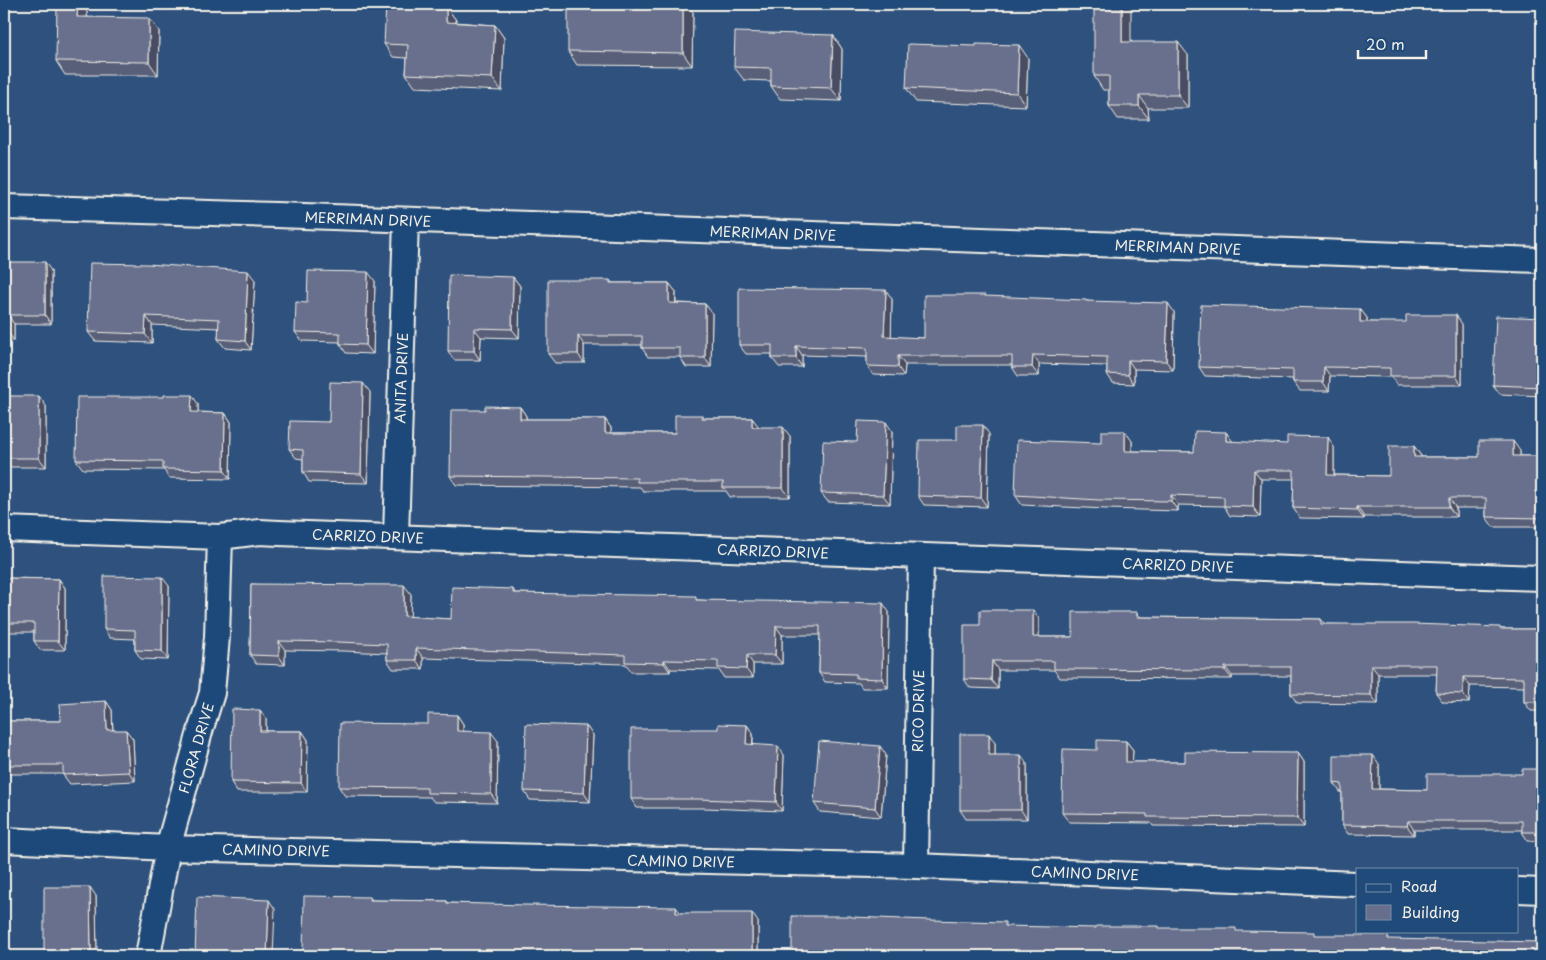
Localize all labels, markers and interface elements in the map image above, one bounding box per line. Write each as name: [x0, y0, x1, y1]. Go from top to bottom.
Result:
scale bar: [1358, 28, 1426, 60]
text: 20 m: [1366, 32, 1405, 55]
street label: MERRIMAN DRIVE: [304, 206, 432, 232]
street label: MERRIMAN DRIVE: [709, 220, 837, 246]
street label: MERRIMAN DRIVE: [1114, 234, 1242, 260]
street label: ANITA DRIVE: [389, 332, 413, 424]
street label: CARRIZO DRIVE: [312, 524, 425, 548]
street label: CARRIZO DRIVE: [717, 539, 830, 563]
street label: CARRIZO DRIVE: [1122, 553, 1235, 577]
street label: RICO DRIVE: [907, 669, 929, 753]
street label: FLORA DRIVE: [173, 700, 219, 796]
street label: CAMINO DRIVE: [222, 839, 330, 861]
street label: CAMINO DRIVE: [627, 850, 735, 872]
street label: CAMINO DRIVE: [1031, 861, 1139, 885]
legend: [1356, 868, 1518, 932]
text: Road: [1401, 874, 1437, 897]
text: Building: [1401, 900, 1460, 923]

